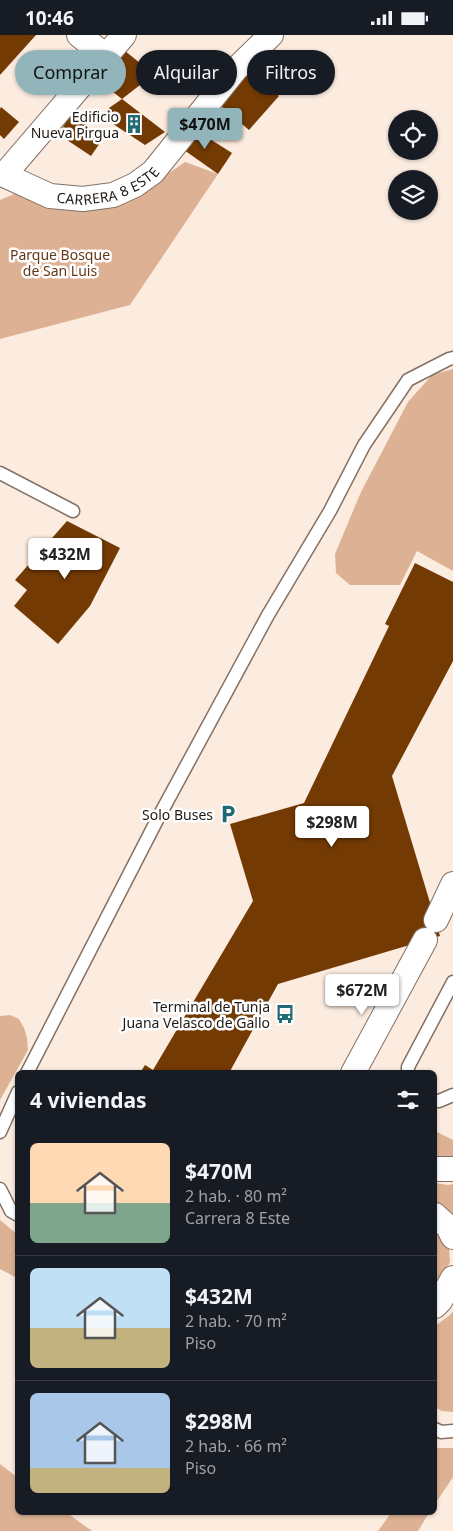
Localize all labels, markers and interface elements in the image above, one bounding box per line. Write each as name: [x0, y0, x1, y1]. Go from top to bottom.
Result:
text: 10:46: [25, 5, 74, 31]
chip: Comprar: [15, 50, 126, 95]
chip: Alquilar: [136, 50, 237, 95]
chip: Filtros: [247, 50, 335, 95]
place label: Edificio Nueva Pirgua: [31, 107, 119, 142]
pin: $470M: [170, 107, 240, 150]
map controls: [388, 110, 438, 220]
button: locate: [388, 110, 438, 160]
building icon: Edificio Nueva Pirgua: [123, 113, 145, 135]
text: $470M: [179, 113, 231, 135]
street label: CARRERA 8 ESTE: [56, 163, 163, 209]
button: layers: [388, 170, 438, 220]
park label: Parque Bosque de San Luis: [10, 245, 110, 280]
pin: $432M: [30, 537, 100, 580]
text: $432M: [39, 543, 91, 565]
parking icon: Solo Buses: [217, 803, 239, 825]
place label: Solo Buses: [142, 805, 213, 824]
pin: $298M: [297, 805, 367, 848]
text: $298M: [306, 811, 358, 833]
pin: $672M: [327, 973, 397, 1016]
text: $672M: [336, 979, 388, 1001]
place label: Terminal de Tunja Juana Velasco de Gallo: [121, 997, 270, 1032]
bus stop icon: Terminal de Tunja Juana Velasco de Gallo: [274, 1003, 296, 1025]
text: 4 viviendas: [30, 1086, 147, 1114]
icon: filters: [394, 1086, 422, 1114]
text: $470M: [185, 1157, 253, 1185]
icon: home: [70, 1163, 130, 1223]
text: 2 hab. · 80 m²: [185, 1185, 287, 1207]
text: Carrera 8 Este: [185, 1207, 290, 1229]
text: $432M: [185, 1282, 253, 1310]
icon: home: [70, 1288, 130, 1348]
text: 2 hab. · 70 m²: [185, 1310, 287, 1332]
text: Piso: [185, 1332, 216, 1354]
text: $298M: [185, 1407, 253, 1435]
icon: home: [70, 1413, 130, 1473]
text: 2 hab. · 66 m²: [185, 1435, 287, 1457]
text: Piso: [185, 1457, 216, 1479]

